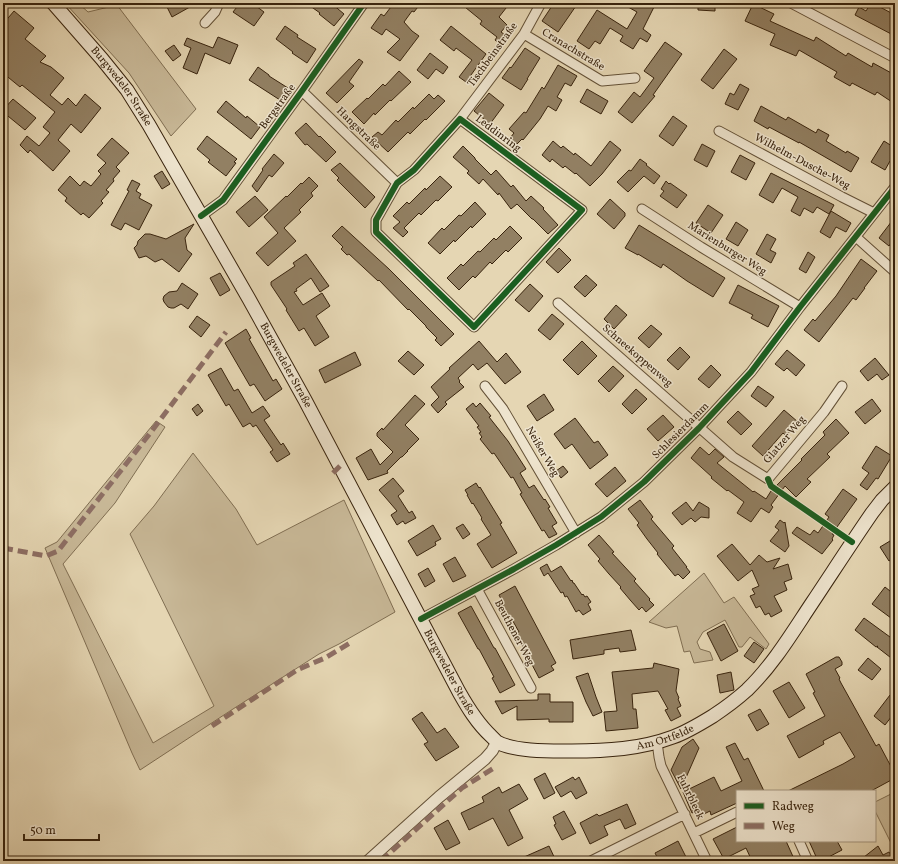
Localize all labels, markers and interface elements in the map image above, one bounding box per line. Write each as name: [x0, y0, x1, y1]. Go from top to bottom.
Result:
street label: Tischbeinstraße: [464, 20, 522, 90]
street label: Cranachstraße: [539, 25, 607, 75]
street label: Burgwedeler Straße: [87, 43, 155, 129]
street label: Bergstraße: [256, 81, 300, 133]
street label: Hangstraße: [333, 104, 383, 154]
street label: Leddinring: [472, 112, 524, 156]
street label: Wilhelm-Dusche-Weg: [751, 130, 853, 194]
street label: Marienburger Weg: [685, 219, 770, 280]
street label: Burgwedeler Straße: [256, 320, 315, 411]
street label: Schneekoppenweg: [598, 321, 676, 391]
street label: Schlesierdamm: [649, 399, 713, 463]
street label: Glatzer Weg: [760, 412, 810, 467]
street label: Neißer Weg: [522, 424, 563, 480]
street label: Beuthener Weg: [490, 597, 538, 669]
street label: Burgwedeler Straße: [420, 627, 479, 718]
street label: Am Ortfelde: [635, 721, 697, 754]
street label: Fuhrbleek: [673, 772, 707, 822]
legend: [736, 790, 876, 842]
text: Radweg: [772, 799, 814, 815]
scale bar: [24, 816, 99, 842]
text: Weg: [772, 819, 795, 835]
text: 50 m: [30, 823, 56, 839]

